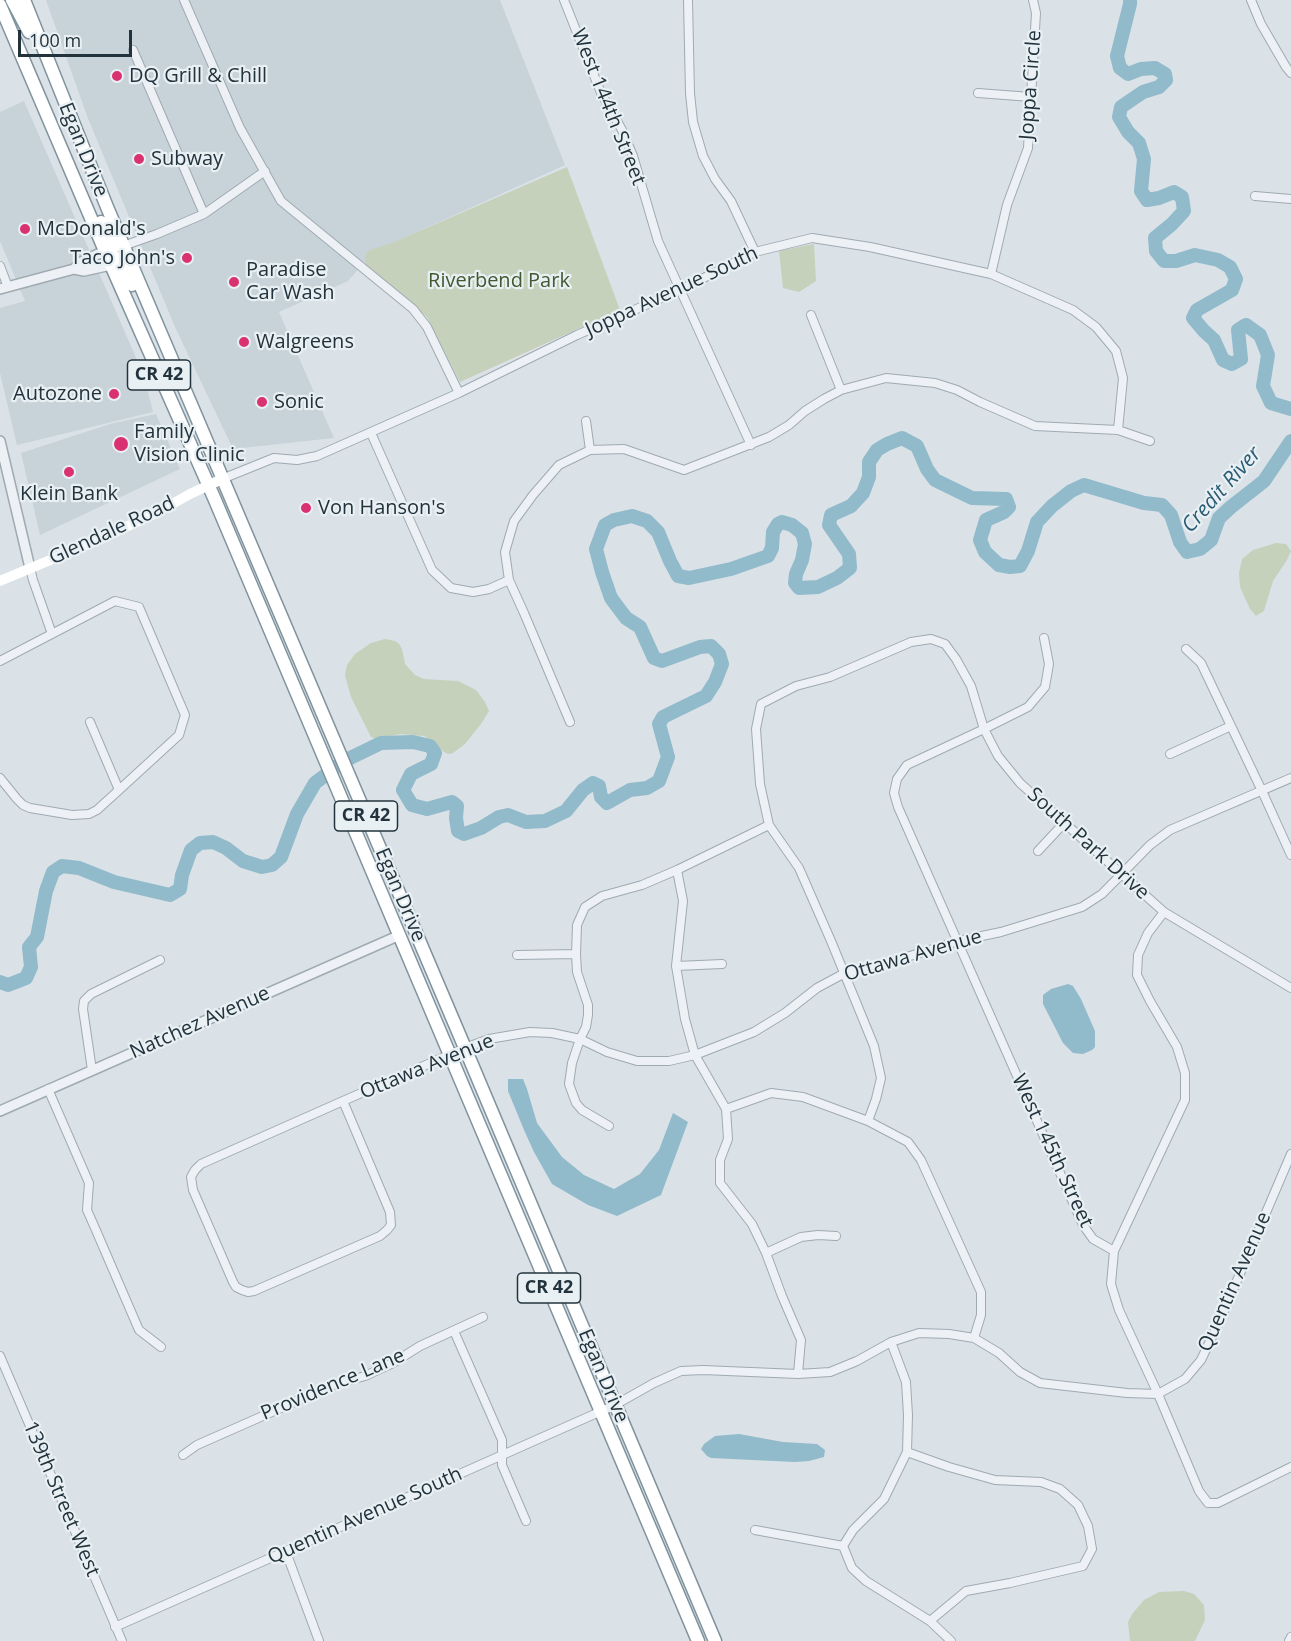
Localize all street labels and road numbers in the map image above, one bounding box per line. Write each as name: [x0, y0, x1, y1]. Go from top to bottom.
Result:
street label: West 144th Street: [566, 25, 650, 189]
street label: Joppa Circle: [1015, 29, 1047, 141]
street label: Egan Drive: [53, 99, 113, 201]
street label: Joppa Avenue South: [582, 241, 762, 343]
road number: CR 42: [128, 360, 190, 390]
street label: Glendale Road: [45, 491, 179, 571]
street label: South Park Drive: [1022, 783, 1154, 905]
road number: CR 42: [334, 801, 398, 831]
street label: Egan Drive: [370, 845, 430, 945]
street label: Ottawa Avenue: [841, 925, 985, 987]
street label: Natchez Avenue: [126, 981, 274, 1065]
street label: Ottawa Avenue: [357, 1029, 497, 1105]
street label: West 145th Street: [1006, 1071, 1098, 1231]
street label: Quentin Avenue: [1193, 1208, 1277, 1356]
road number: CR 42: [518, 1273, 580, 1303]
street label: Egan Drive: [573, 1326, 633, 1426]
street label: Providence Lane: [257, 1344, 409, 1426]
street label: 139th Street West: [17, 1418, 105, 1580]
street label: Quentin Avenue South: [264, 1462, 466, 1570]

